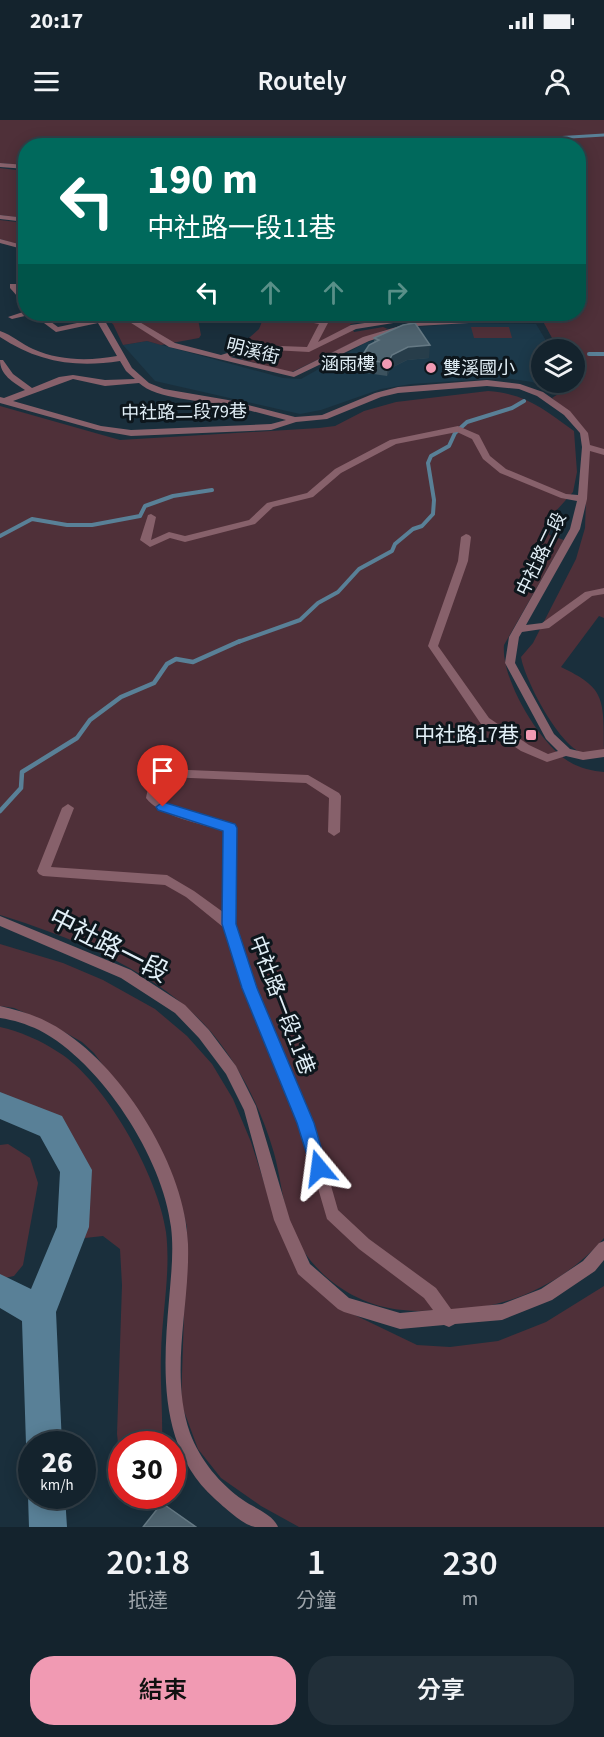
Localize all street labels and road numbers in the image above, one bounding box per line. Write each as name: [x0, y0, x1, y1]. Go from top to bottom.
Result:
street label: 明溪街: [224, 333, 282, 370]
street label: 中社路二段79巷: [121, 399, 247, 426]
street label: 中社路二段: [510, 508, 572, 600]
street label: 中社路一段: [42, 899, 175, 991]
street label: 中社路一段11巷: [242, 931, 322, 1079]

